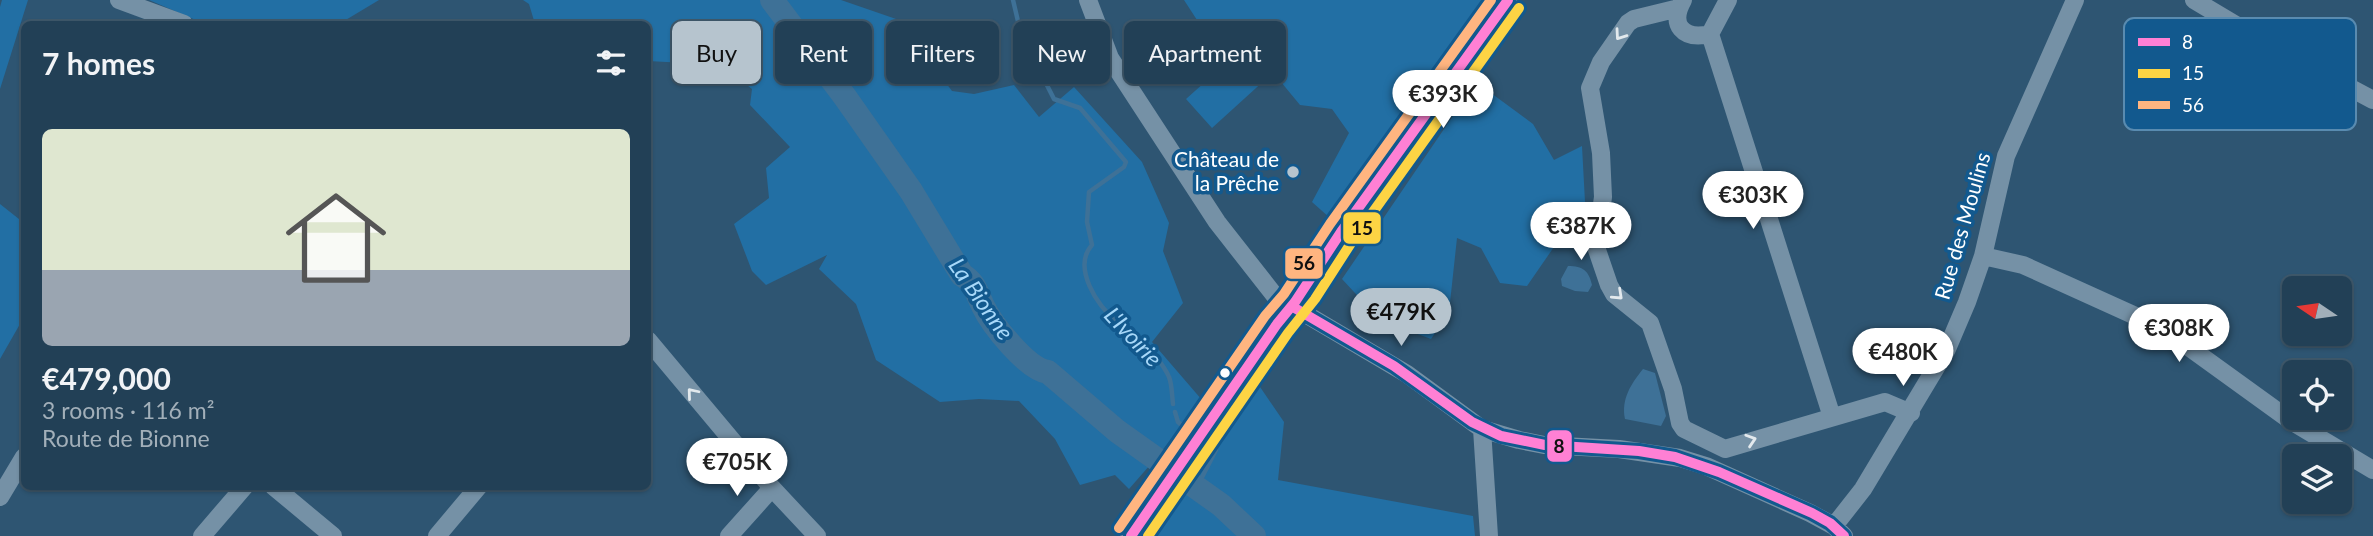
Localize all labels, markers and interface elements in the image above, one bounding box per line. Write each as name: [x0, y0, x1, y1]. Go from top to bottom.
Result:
legend: [2124, 18, 2356, 130]
chip: Buy: [672, 21, 761, 84]
chip: Rent: [775, 21, 872, 84]
chip: Filters: [886, 21, 999, 84]
chip: New: [1013, 21, 1110, 84]
chip: Apartment: [1124, 21, 1286, 84]
one-way arrow: [1615, 27, 1628, 40]
text: 8: [2182, 30, 2193, 53]
icon: filters: [592, 44, 630, 82]
text: 7 homes: [42, 45, 155, 81]
text: 15: [2182, 61, 2204, 84]
pin: €393K: [1394, 71, 1492, 130]
text: €393K: [1408, 79, 1478, 107]
text: 56: [2182, 93, 2204, 116]
place label: Château de la Prêche: [1174, 146, 1279, 195]
street label: Rue des Moulins: [1929, 149, 1994, 302]
marker: Château de la Prêche: [1285, 164, 1301, 180]
pin: €303K: [1704, 172, 1802, 231]
icon: home: [273, 175, 399, 301]
text: €303K: [1718, 180, 1788, 208]
pin: €387K: [1532, 202, 1630, 262]
line badge: 15: [1342, 211, 1382, 245]
text: €387K: [1546, 211, 1616, 239]
text: 15: [1351, 216, 1373, 239]
line badge: 56: [1284, 247, 1324, 280]
text: 56: [1293, 251, 1315, 274]
water label: La Bionne: [943, 252, 1020, 345]
north arrow: [2282, 276, 2352, 346]
map controls: [2282, 276, 2352, 514]
one-way arrow: [1610, 287, 1623, 300]
pin: €479K: [1352, 288, 1450, 348]
text: €479K: [1366, 297, 1436, 325]
water label: L'Ivoirie: [1099, 301, 1168, 372]
pin: €308K: [2130, 304, 2228, 364]
text: €308K: [2144, 313, 2214, 341]
pin: €480K: [1854, 328, 1952, 388]
text: €480K: [1868, 337, 1938, 365]
text: €479,000: [42, 360, 171, 396]
button: locate: [2282, 360, 2352, 430]
unlabelled marker: [1218, 366, 1232, 380]
one-way arrow: [687, 388, 700, 400]
text: 3 rooms · 116 m²: [42, 396, 214, 424]
text: Route de Bionne: [42, 424, 210, 452]
line badge: 8: [1546, 429, 1573, 463]
text: 8: [1553, 434, 1565, 457]
one-way arrow: [1745, 434, 1757, 448]
pin: €705K: [688, 438, 786, 498]
button: layers: [2282, 444, 2352, 514]
text: €705K: [702, 447, 772, 475]

